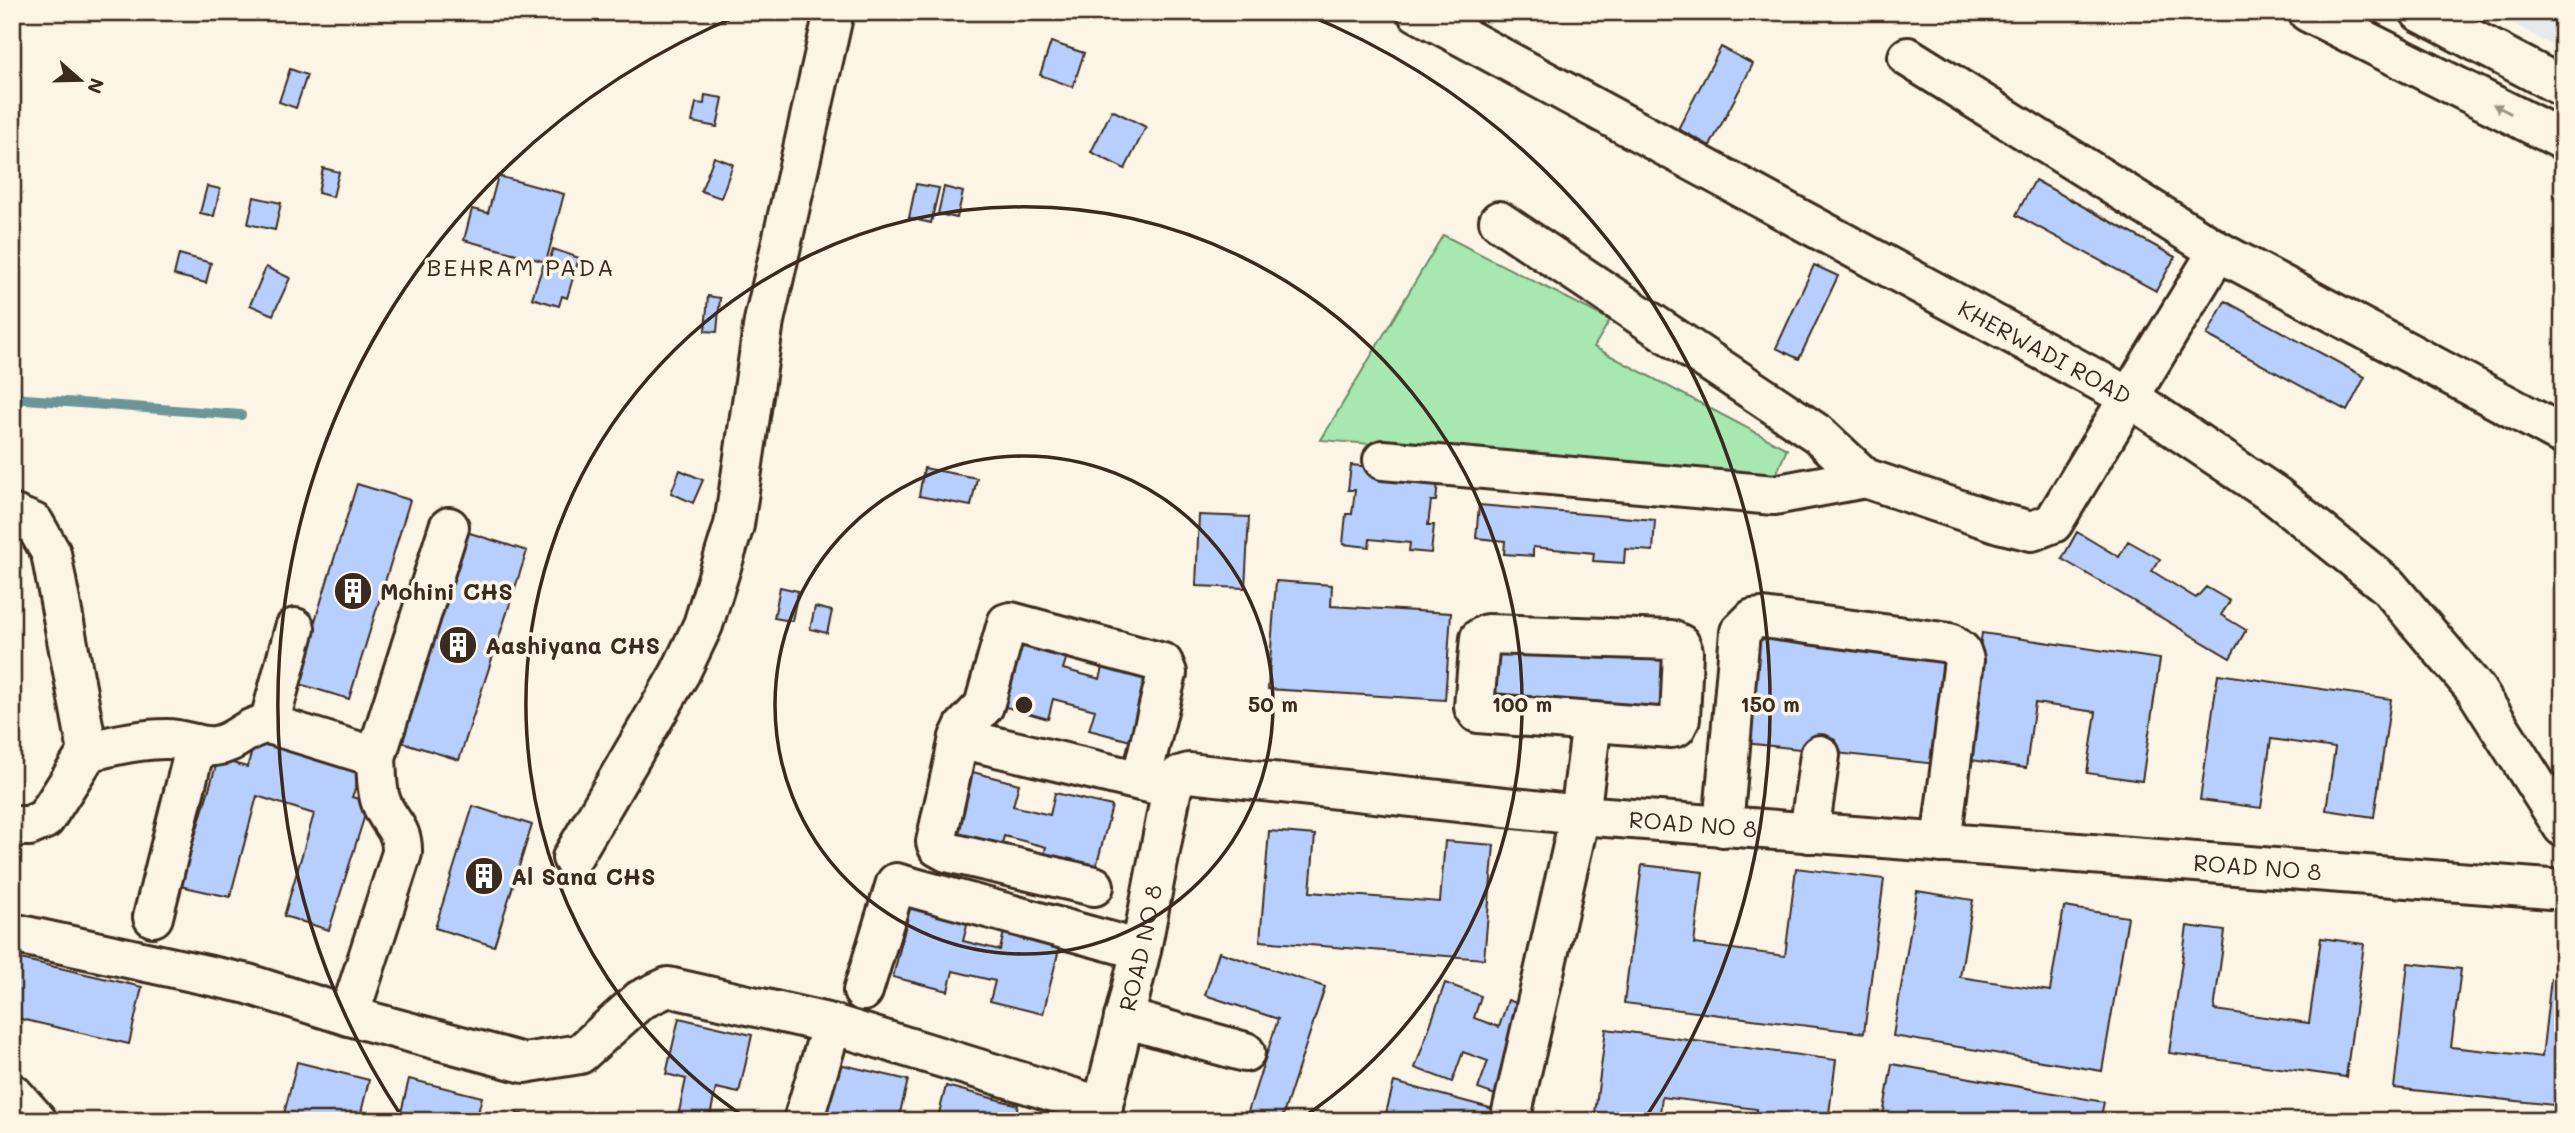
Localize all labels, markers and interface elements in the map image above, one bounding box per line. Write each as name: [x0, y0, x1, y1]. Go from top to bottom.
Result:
north arrow: [46, 46, 116, 116]
text: N: [82, 75, 111, 97]
one-way arrow: [2492, 104, 2512, 115]
district label: BEHRAM PADA: [426, 251, 616, 282]
street label: KHERWADI ROAD: [1953, 293, 2137, 411]
building icon: Mohini CHS: [332, 570, 374, 612]
place label: Mohini CHS: [380, 576, 513, 606]
building icon: Aashiyana CHS: [437, 624, 479, 666]
place label: Aashiyana CHS: [485, 630, 660, 660]
text: 50 m: [1248, 690, 1298, 717]
text: 100 m: [1492, 690, 1552, 717]
text: 150 m: [1740, 690, 1800, 717]
centre of rings: [1012, 693, 1036, 717]
street label: ROAD NO 8: [1628, 804, 1758, 843]
street label: ROAD NO 8: [2192, 847, 2323, 887]
building icon: Al Sana CHS: [463, 855, 505, 897]
place label: Al Sana CHS: [511, 861, 656, 891]
street label: ROAD NO 8: [1112, 882, 1168, 1014]

